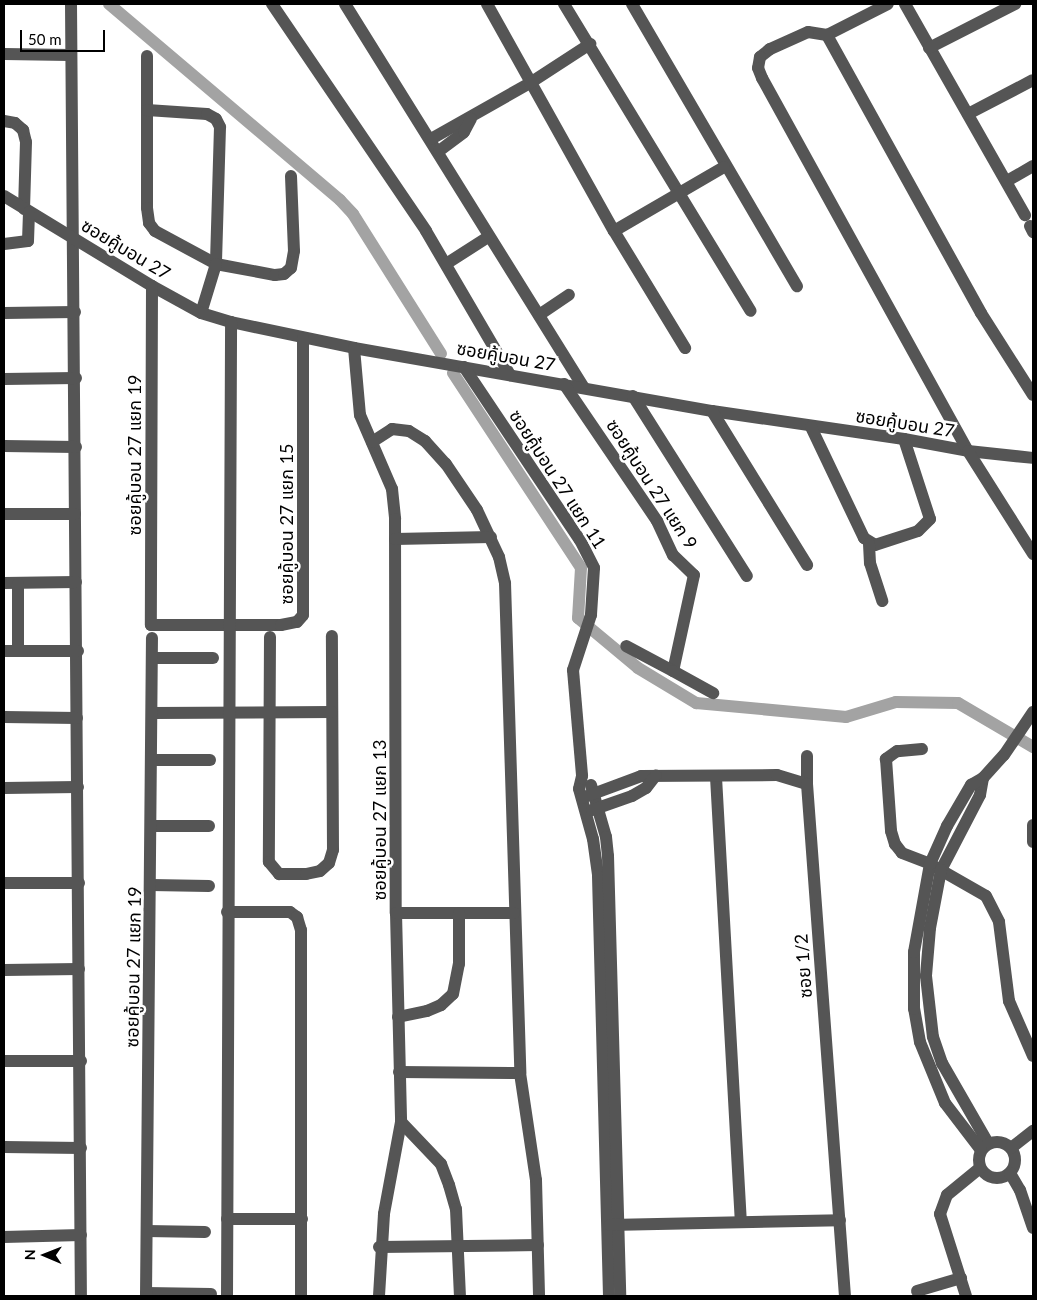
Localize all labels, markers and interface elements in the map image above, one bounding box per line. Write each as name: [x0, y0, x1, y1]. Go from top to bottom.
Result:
scale bar: [22, 20, 108, 52]
text: 50 m: [28, 30, 62, 48]
street label: ซอยคู้บอน 27: [78, 214, 174, 284]
street label: ซอยคู้บอน 27: [455, 337, 557, 375]
street label: ซอยคู้บอน 27 แยก 19: [123, 374, 145, 536]
street label: ซอยคู้บอน 27: [854, 405, 956, 441]
street label: ซอยคู้บอน 27 แยก 11: [505, 406, 611, 552]
street label: ซอยคู้บอน 27 แยก 9: [602, 415, 702, 553]
street label: ซอยคู้บอน 27 แยก 15: [275, 443, 297, 605]
street label: ซอยคู้บอน 27 แยก 13: [368, 739, 390, 901]
street label: ซอยคู้บอน 27 แยก 19: [121, 886, 145, 1048]
street label: ซอย 1/2: [790, 933, 816, 999]
north arrow: [20, 1230, 70, 1280]
text: N: [21, 1249, 38, 1260]

